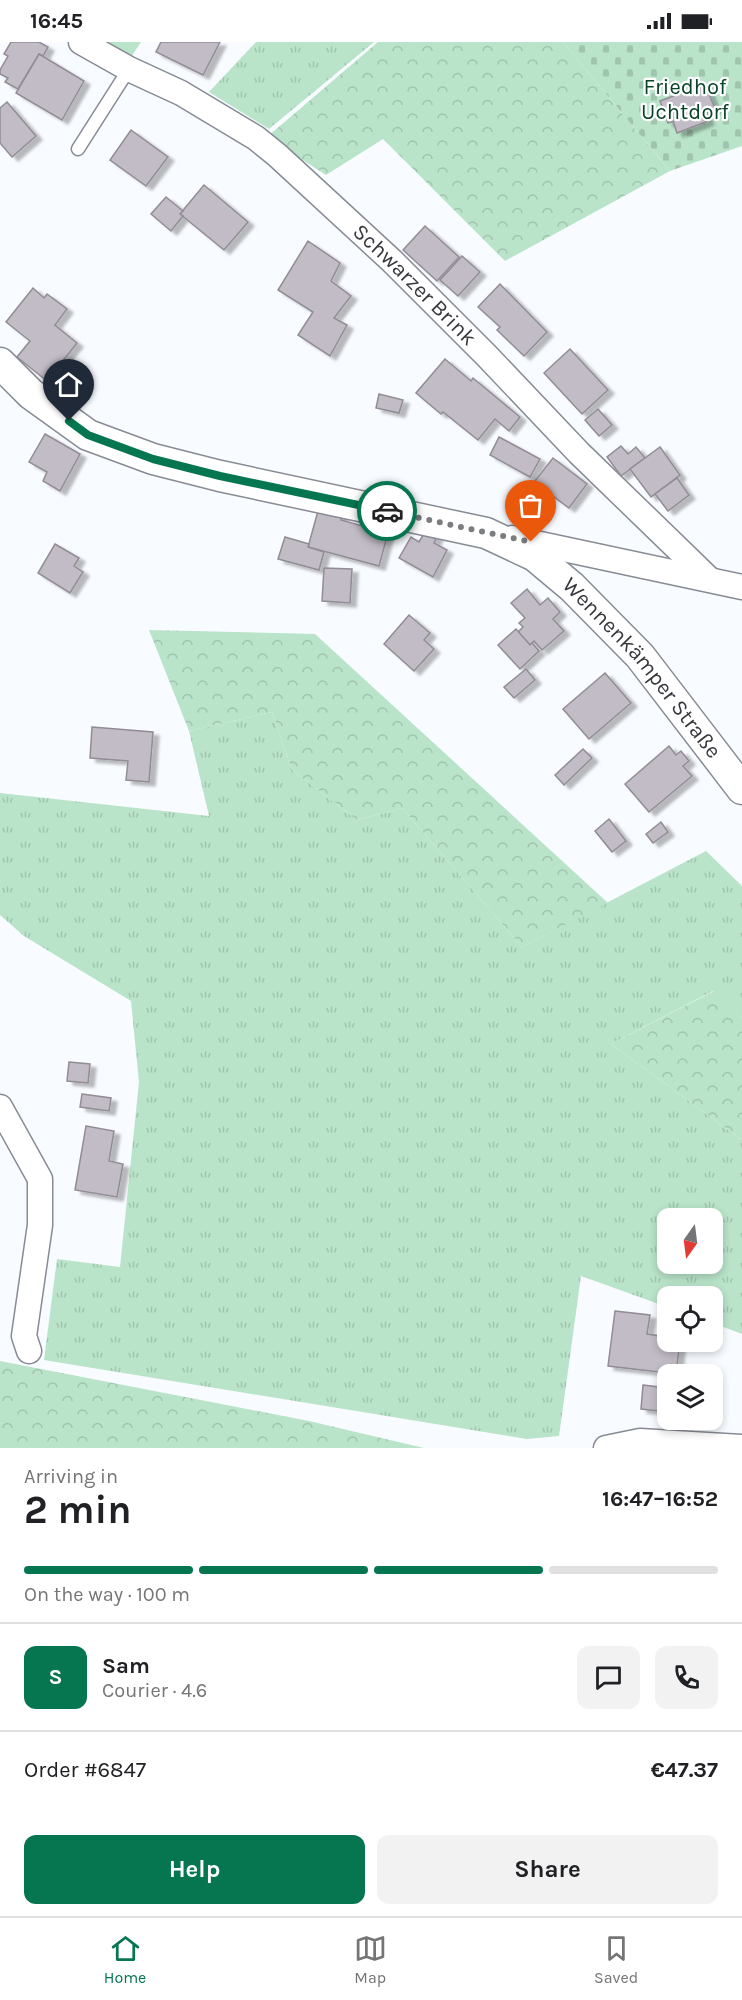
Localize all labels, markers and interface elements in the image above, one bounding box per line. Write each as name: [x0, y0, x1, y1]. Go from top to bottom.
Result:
text: 16:45: [30, 8, 83, 34]
park label: Friedhof Uchtdorf: [641, 74, 729, 125]
street label: Schwarzer Brink: [347, 218, 482, 351]
pin: [43, 359, 94, 421]
icon: home: [52, 368, 85, 401]
pin: [505, 480, 556, 542]
courier: [357, 481, 417, 541]
icon: bag: [514, 489, 547, 522]
icon: car: [371, 495, 404, 528]
street label: Wennenkämper Straße: [557, 572, 727, 763]
north arrow: [657, 1208, 723, 1274]
map controls: [657, 1208, 723, 1430]
button: locate: [657, 1286, 723, 1352]
button: layers: [657, 1364, 723, 1430]
text: Arriving in: [24, 1465, 118, 1488]
text: 16:47–16:52: [602, 1486, 718, 1512]
text: 2 min: [24, 1487, 132, 1533]
text: On the way · 100 m: [24, 1583, 190, 1606]
button: chat: [577, 1646, 640, 1709]
button: phone: [655, 1646, 718, 1709]
text: Sam: [102, 1653, 150, 1679]
text: S: [48, 1664, 63, 1690]
text: Courier · 4.6: [102, 1679, 207, 1702]
text: Order #6847: [24, 1757, 146, 1783]
text: €47.37: [651, 1757, 718, 1783]
button: Help: [24, 1835, 365, 1904]
button: Share: [377, 1835, 718, 1904]
tab: Home: [104, 1932, 146, 1987]
tab: Map: [354, 1932, 387, 1987]
tab: Saved: [594, 1932, 638, 1987]

